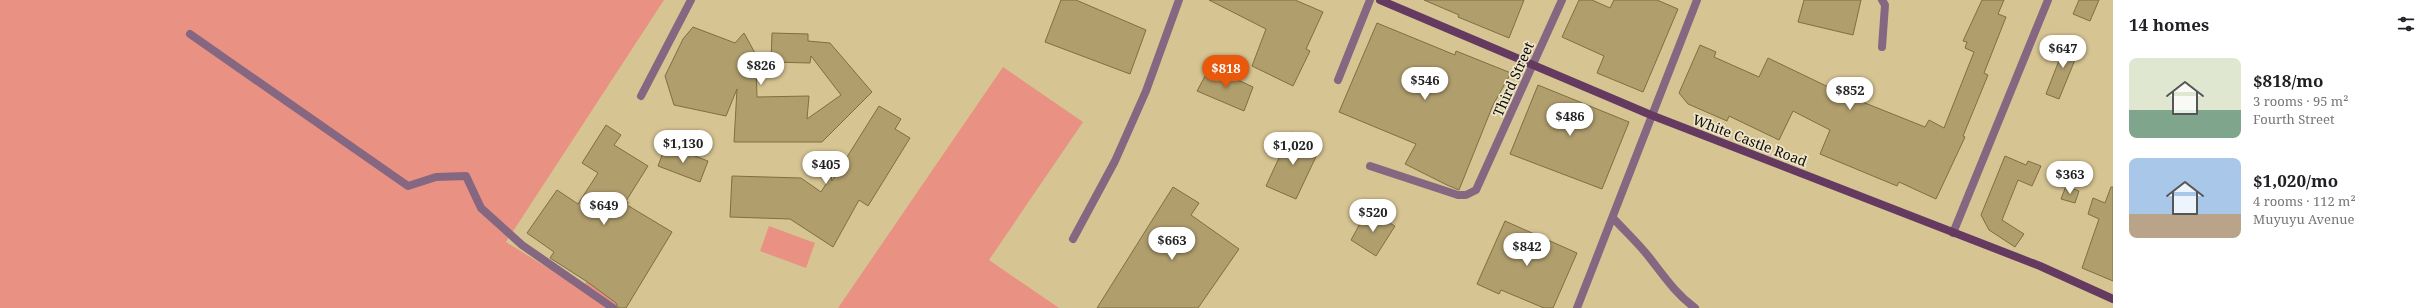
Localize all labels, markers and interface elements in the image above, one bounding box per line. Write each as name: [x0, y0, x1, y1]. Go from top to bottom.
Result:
text: 14 homes: [2129, 13, 2209, 36]
icon: filters: [2395, 13, 2417, 35]
pin: $647: [2039, 35, 2087, 69]
street label: Third Street: [1488, 39, 1538, 119]
text: $647: [2048, 39, 2078, 57]
pin: $826: [737, 52, 785, 86]
pin: $818: [1202, 55, 1250, 89]
text: $826: [746, 56, 776, 74]
text: $818: [1211, 59, 1241, 77]
pin: $546: [1401, 67, 1449, 101]
text: $818/mo: [2253, 69, 2324, 92]
text: $546: [1410, 71, 1440, 89]
icon: home: [2161, 74, 2209, 122]
pin: $852: [1826, 77, 1874, 111]
text: $852: [1835, 81, 1865, 99]
text: 3 rooms · 95 m²: [2253, 92, 2348, 110]
pin: $486: [1546, 103, 1594, 137]
text: $486: [1555, 107, 1585, 125]
street label: White Castle Road: [1690, 109, 1810, 171]
text: Fourth Street: [2253, 110, 2335, 128]
pin: $1,130: [650, 130, 716, 164]
pin: $1,020: [1260, 132, 1326, 166]
text: $1,130: [663, 134, 703, 152]
text: $1,020: [1273, 136, 1313, 154]
pin: $405: [802, 151, 850, 185]
text: $405: [811, 155, 841, 173]
pin: $363: [2046, 161, 2094, 195]
text: $363: [2055, 165, 2085, 183]
text: $1,020/mo: [2253, 169, 2338, 192]
icon: home: [2161, 174, 2209, 222]
pin: $649: [580, 192, 628, 226]
text: 4 rooms · 112 m²: [2253, 192, 2356, 210]
text: $649: [589, 196, 619, 214]
pin: $520: [1349, 199, 1397, 233]
text: $520: [1358, 203, 1388, 221]
text: Muyuyu Avenue: [2253, 210, 2355, 228]
pin: $663: [1148, 227, 1196, 261]
text: $663: [1157, 231, 1187, 249]
pin: $842: [1503, 233, 1551, 267]
text: $842: [1512, 237, 1542, 255]

